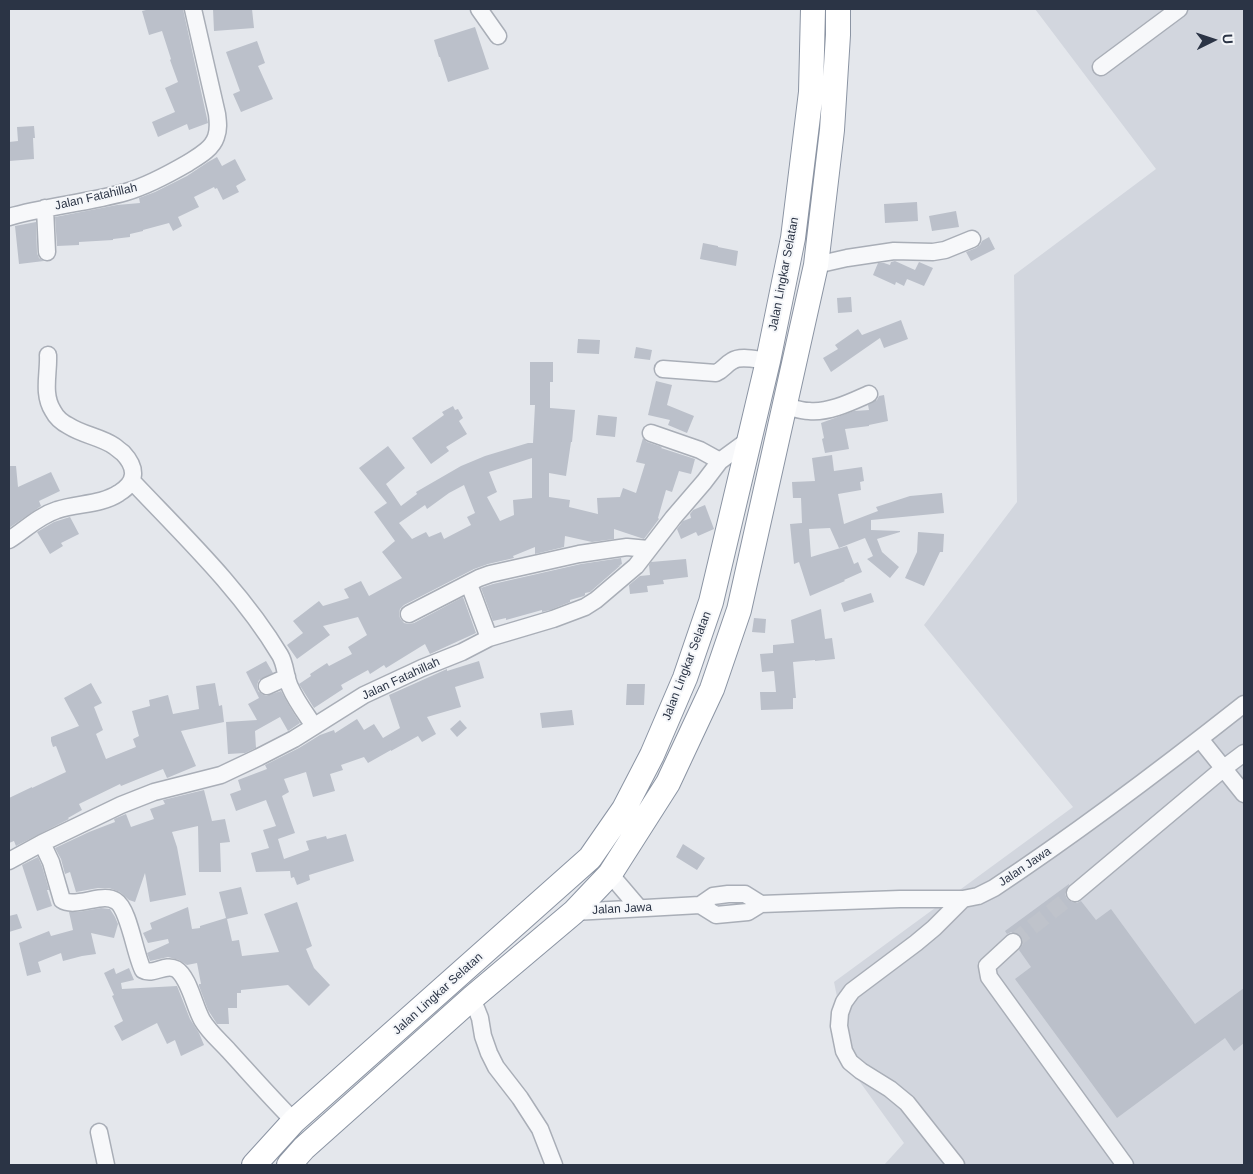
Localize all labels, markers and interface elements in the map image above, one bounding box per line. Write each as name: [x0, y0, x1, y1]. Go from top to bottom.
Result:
north arrow: [1188, 15, 1238, 65]
text: U: [1220, 33, 1236, 45]
street label: Jalan Fatahillah: [53, 181, 139, 213]
street label: Jalan Lingkar Selatan: [766, 216, 802, 332]
street label: Jalan Lingkar Selatan: [660, 610, 714, 722]
street label: Jalan Fatahillah: [360, 655, 442, 703]
street label: Jalan Jawa: [996, 844, 1054, 890]
street label: Jalan Jawa: [592, 900, 652, 918]
street label: Jalan Lingkar Selatan: [390, 950, 486, 1038]

